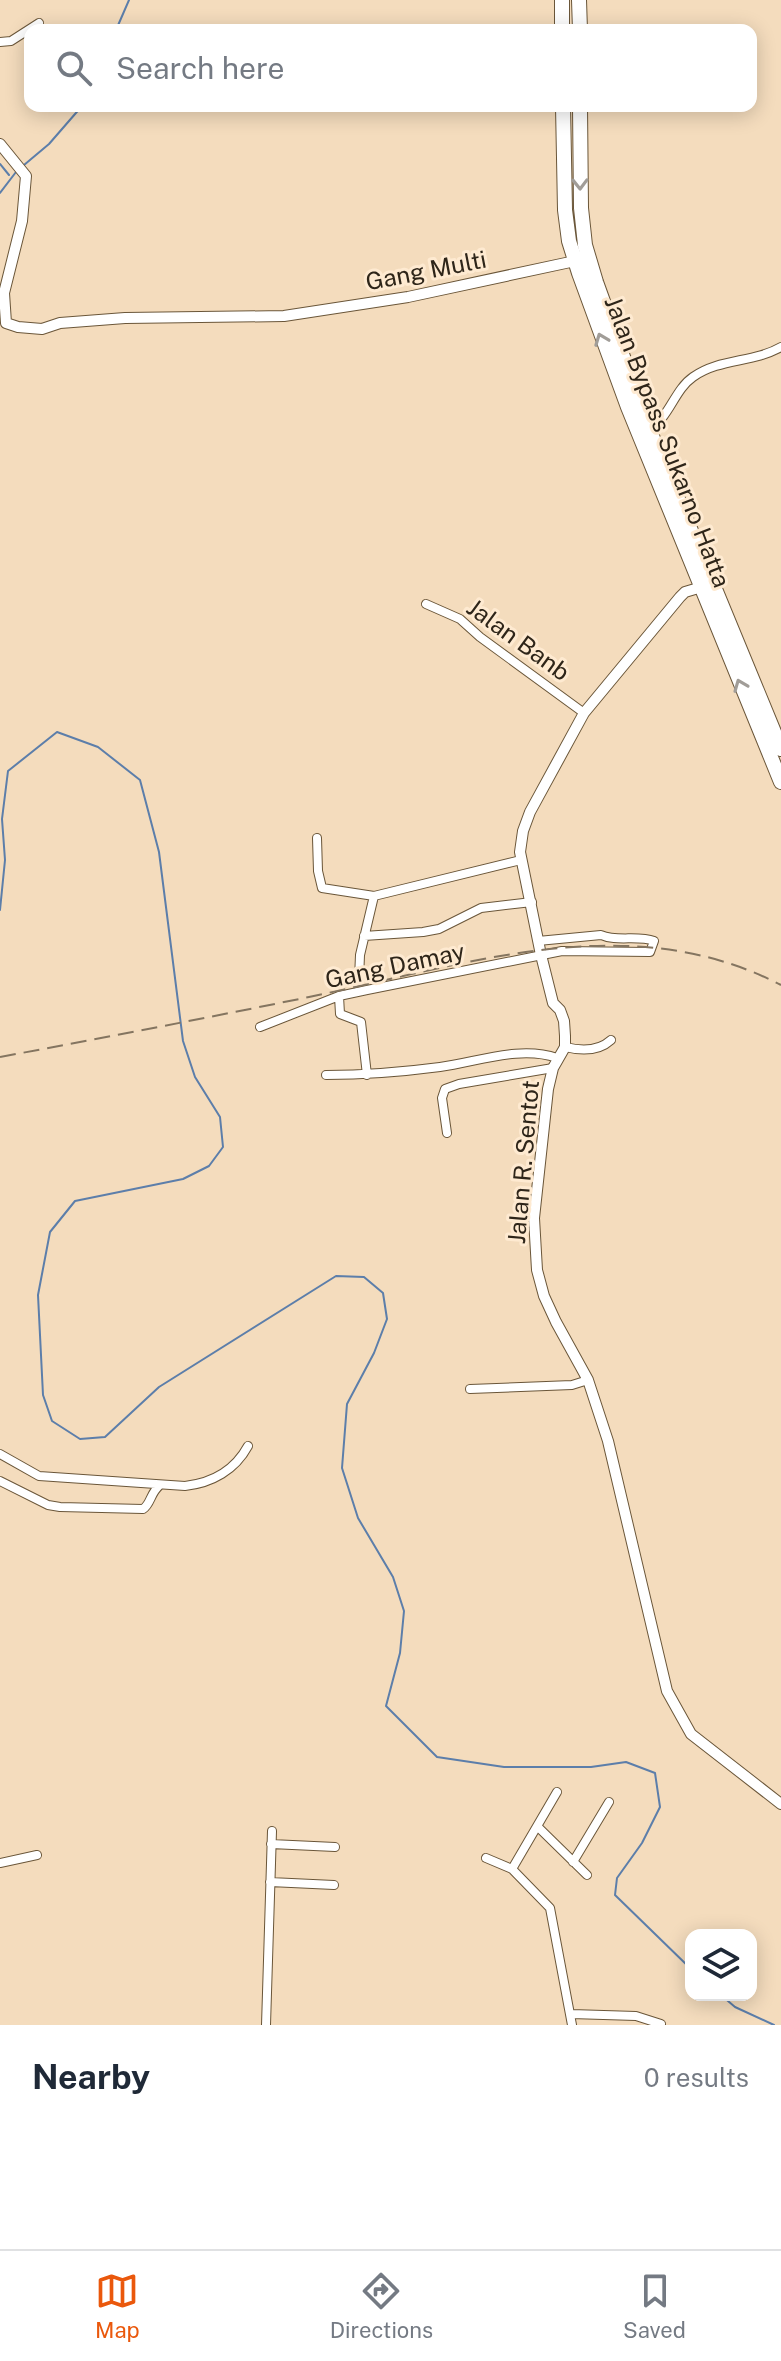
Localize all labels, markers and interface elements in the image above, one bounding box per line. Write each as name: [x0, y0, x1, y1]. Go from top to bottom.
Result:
search box: [24, 24, 757, 112]
icon: search: [52, 46, 96, 90]
text: Search here: [116, 50, 284, 86]
one-way arrow: [571, 178, 589, 191]
street label: Gang Multi: [363, 245, 489, 295]
street label: Jalan Bypass Sukarno Hatta: [599, 292, 736, 591]
one-way arrow: [594, 333, 611, 347]
street label: Jalan Banb: [462, 593, 575, 686]
one-way arrow: [733, 678, 750, 692]
street label: Gang Damay: [323, 937, 467, 993]
street label: Jalan R. Sentot: [502, 1079, 544, 1245]
map controls: [685, 1929, 757, 2001]
button: layers: [685, 1929, 757, 2001]
text: Nearby: [32, 2057, 150, 2097]
text: 0 results: [644, 2062, 749, 2093]
tab: Map: [95, 2269, 140, 2343]
tab: Directions: [330, 2269, 433, 2343]
tab: Saved: [623, 2269, 686, 2343]

